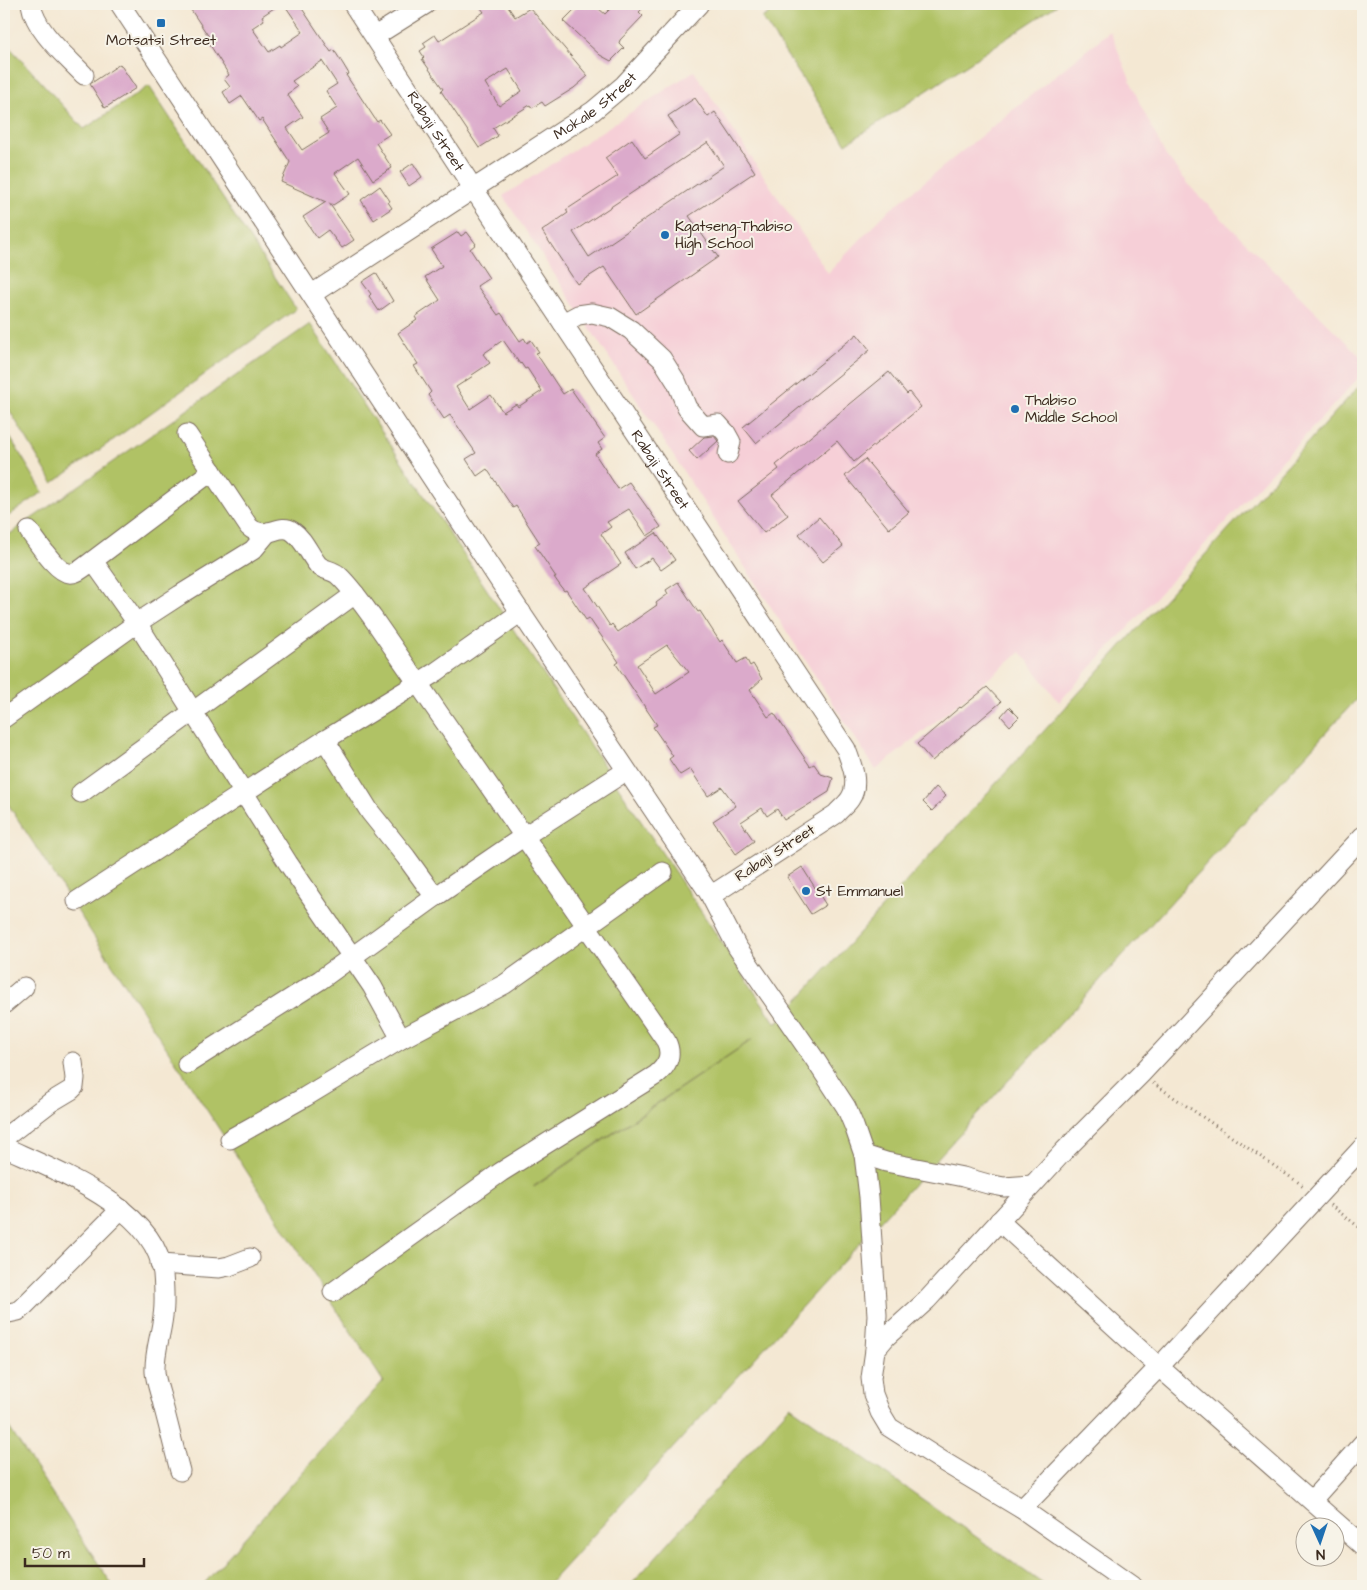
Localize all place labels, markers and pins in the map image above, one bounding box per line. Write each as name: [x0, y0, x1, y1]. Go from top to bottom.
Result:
marker: Motsatsi Street: [155, 17, 167, 29]
place label: Motsatsi Street: [106, 30, 216, 51]
place label: Kgatseng-Thabiso High School: [675, 216, 793, 255]
marker: Kgatseng-Thabiso High School: [659, 229, 671, 241]
place label: Thabiso Middle School: [1025, 390, 1117, 428]
marker: Thabiso Middle School: [1009, 403, 1021, 415]
place label: St Emmanuel: [816, 881, 903, 902]
marker: St Emmanuel: [800, 885, 812, 897]

